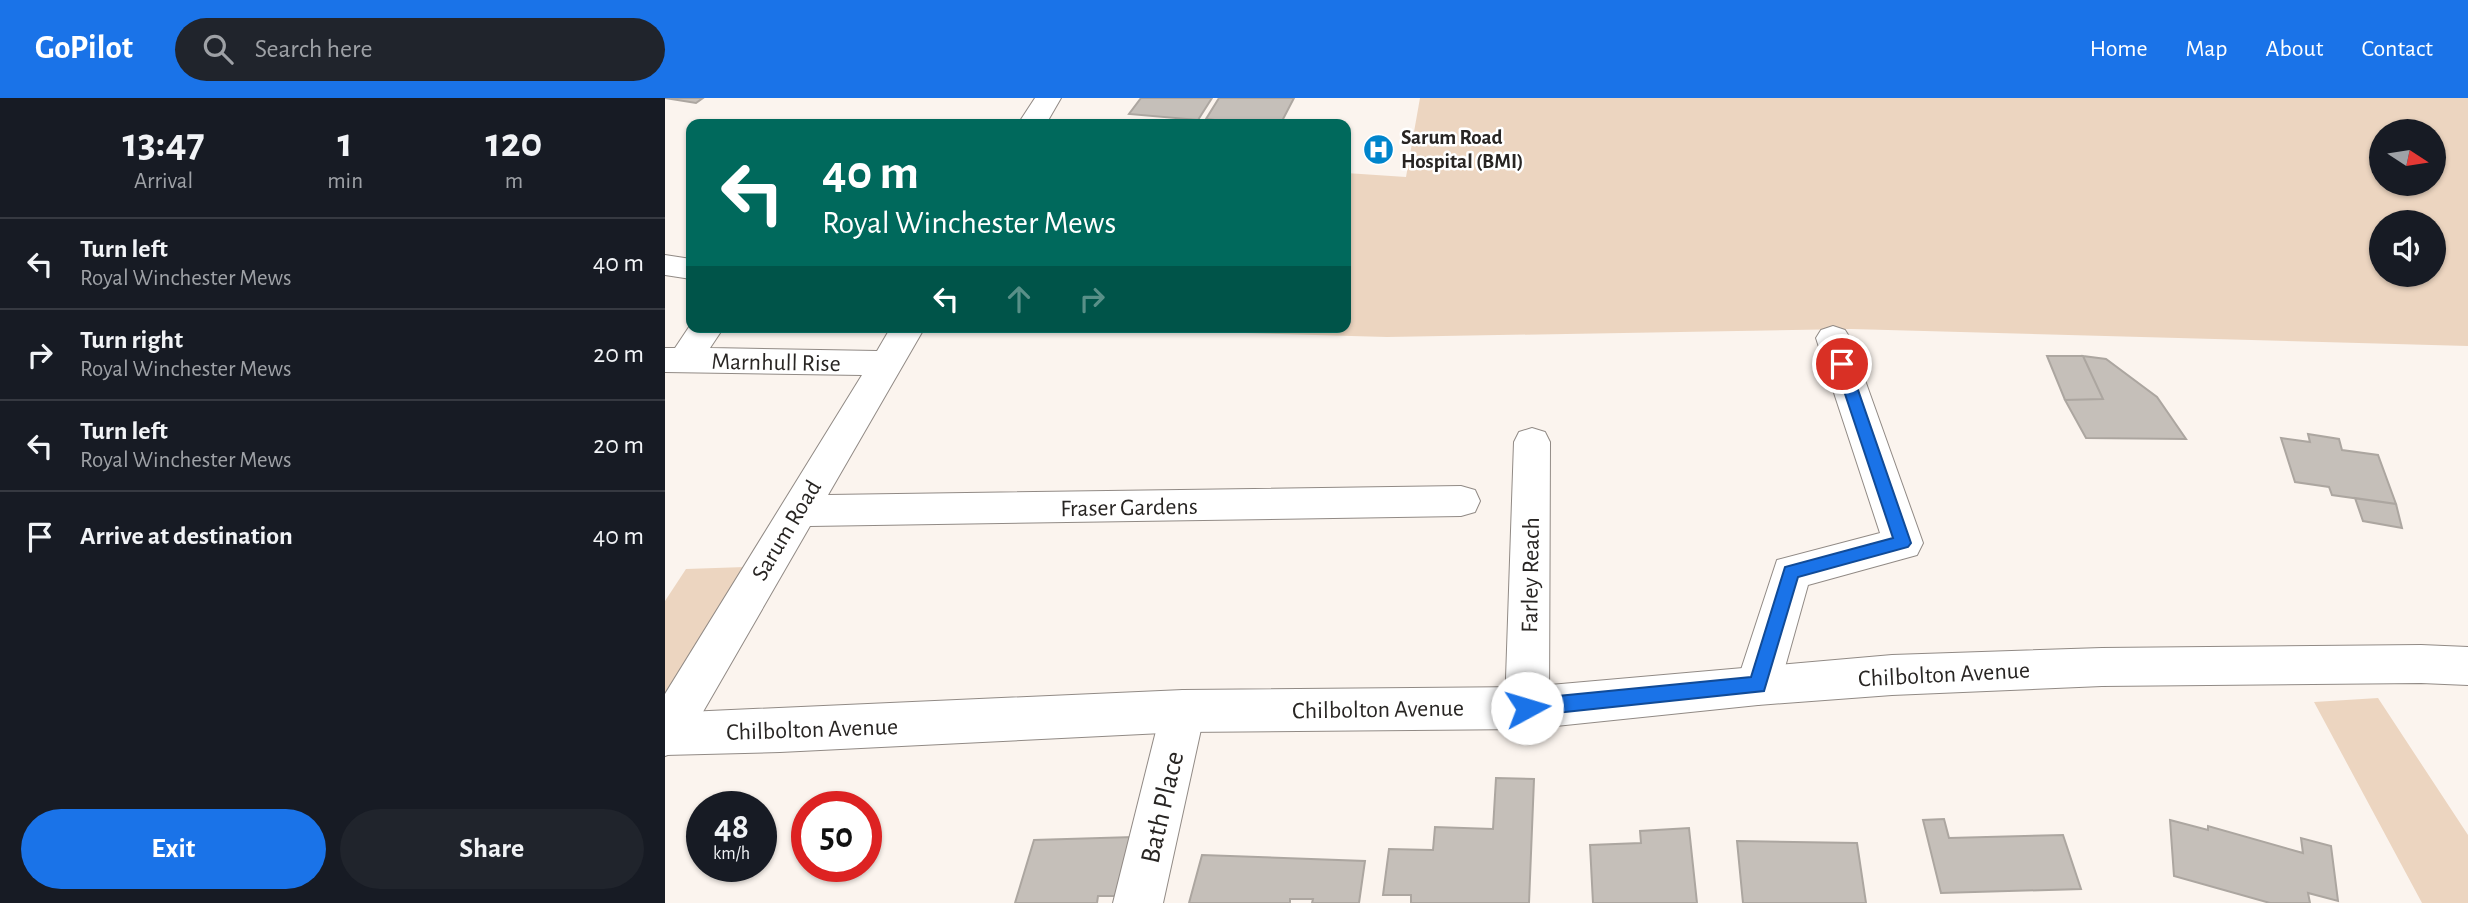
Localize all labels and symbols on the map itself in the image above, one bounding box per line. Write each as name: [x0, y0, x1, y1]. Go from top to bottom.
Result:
north arrow: [2369, 119, 2447, 196]
place label: Sarum Road Hospital (BMI): [1401, 127, 1523, 172]
hospital icon: Sarum Road Hospital (BMI): [1361, 132, 1395, 166]
pin: [1812, 334, 1872, 394]
street label: Marnhull Rise: [711, 350, 841, 376]
street label: Sarum Road: [748, 476, 826, 585]
street label: Fraser Gardens: [1060, 495, 1198, 521]
street label: Farley Reach: [1518, 517, 1544, 633]
street label: Chilbolton Avenue: [1858, 659, 2031, 691]
position arrow: [1490, 671, 1564, 745]
street label: Chilbolton Avenue: [1292, 697, 1464, 723]
street label: Chilbolton Avenue: [726, 715, 898, 745]
street label: Bath Place: [1136, 749, 1189, 866]
speed limit sign: 50: [791, 791, 882, 882]

